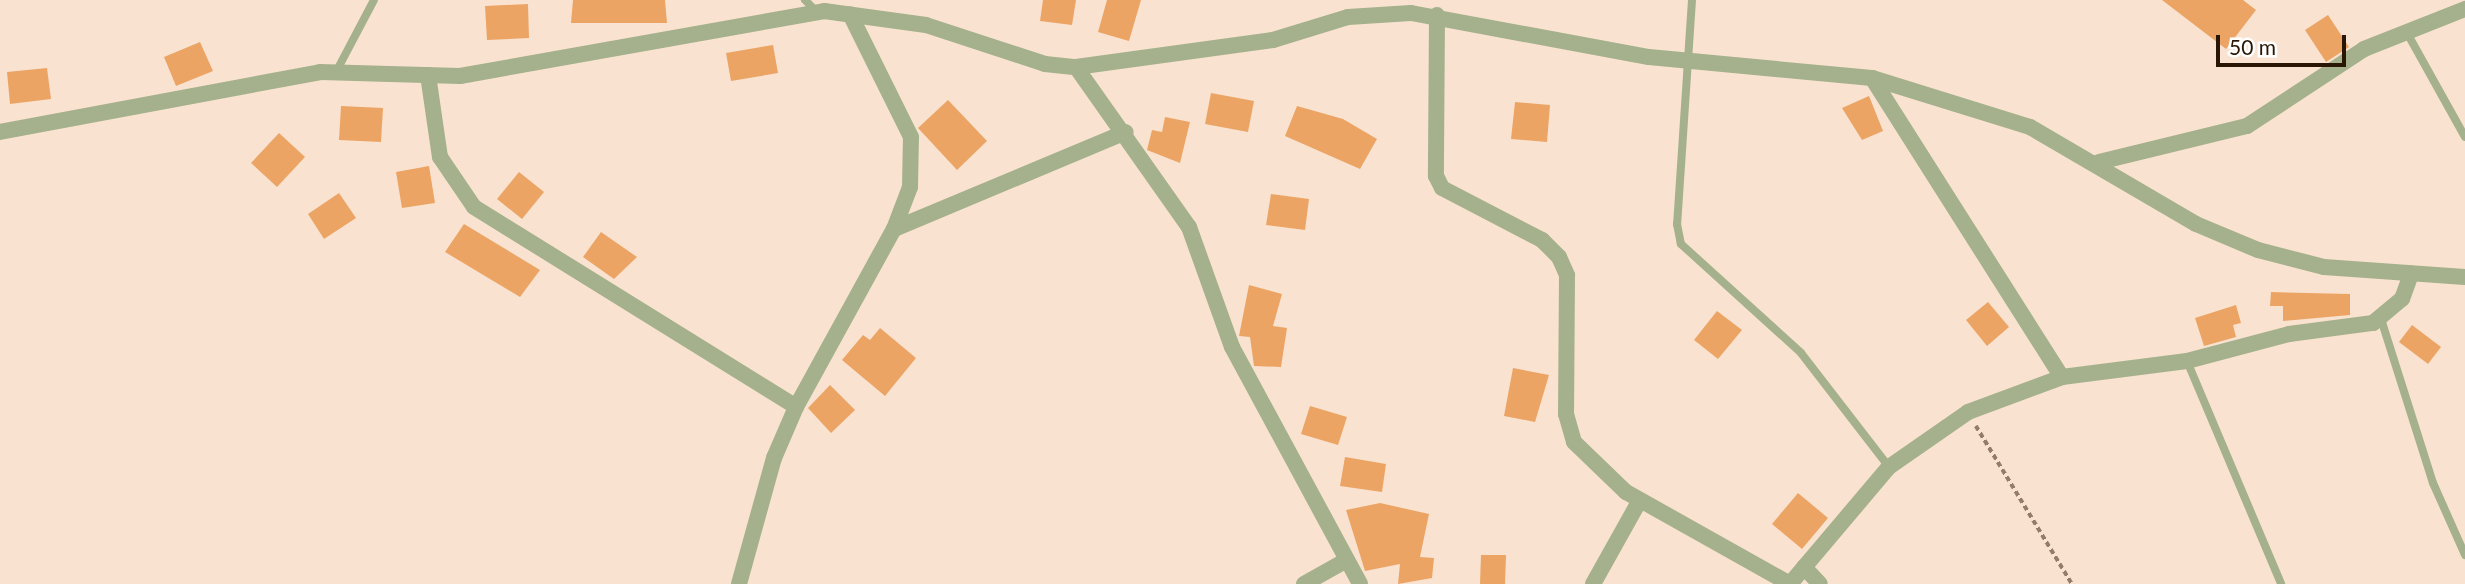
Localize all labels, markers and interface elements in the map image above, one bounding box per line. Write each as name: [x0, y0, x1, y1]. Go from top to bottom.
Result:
scale bar: [2220, 21, 2350, 65]
text: 50 m: [2229, 34, 2276, 59]

